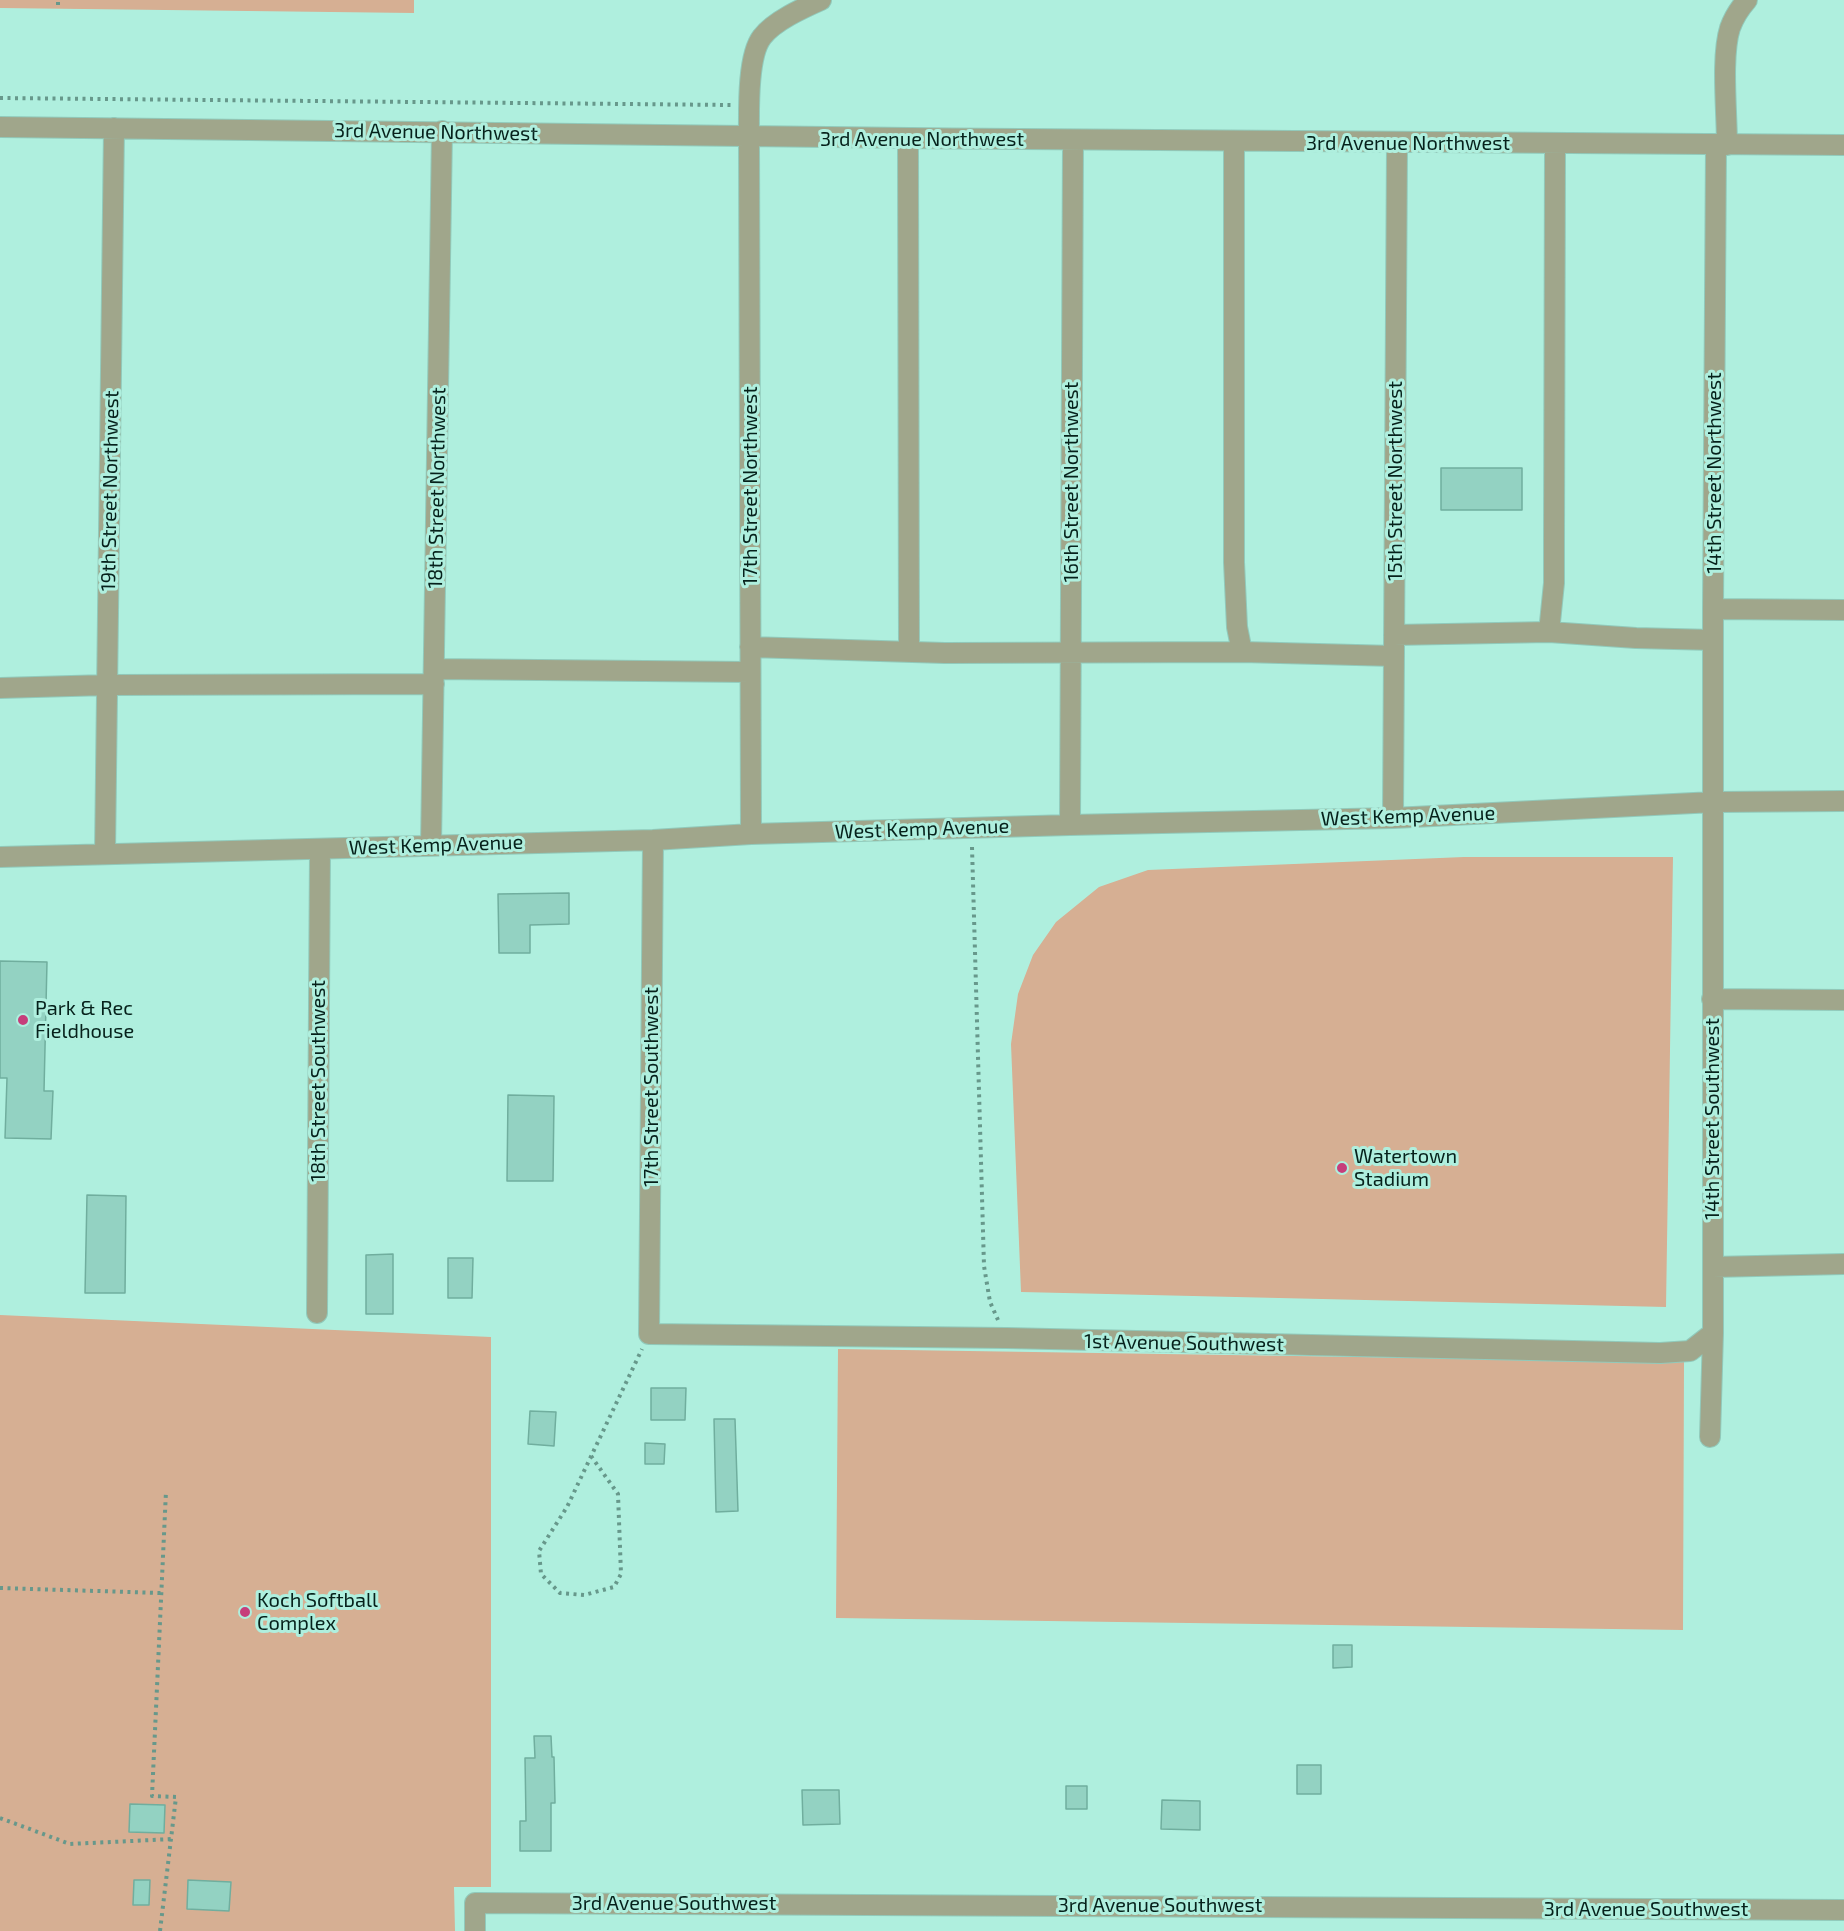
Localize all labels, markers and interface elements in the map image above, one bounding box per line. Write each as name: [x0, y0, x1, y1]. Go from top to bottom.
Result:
street label: 3rd Avenue Northwest: [334, 118, 538, 146]
street label: 3rd Avenue Northwest: [820, 127, 1024, 151]
street label: 3rd Avenue Northwest: [1306, 131, 1510, 155]
street label: 14th Street Northwest: [1702, 372, 1726, 574]
street label: 15th Street Northwest: [1383, 381, 1407, 581]
street label: 16th Street Northwest: [1059, 382, 1083, 582]
street label: 17th Street Northwest: [738, 386, 762, 586]
street label: 18th Street Northwest: [423, 387, 451, 589]
street label: 19th Street Northwest: [96, 390, 124, 592]
street label: West Kemp Avenue: [1320, 801, 1496, 831]
street label: West Kemp Avenue: [834, 814, 1010, 844]
street label: West Kemp Avenue: [348, 830, 524, 860]
street label: 18th Street Southwest: [306, 980, 330, 1182]
street label: 17th Street Southwest: [639, 987, 663, 1187]
place label: Park & Rec Fieldhouse: [35, 996, 134, 1043]
marker: Park & Rec Fieldhouse: [16, 1013, 30, 1027]
street label: 14th Street Southwest: [1700, 1018, 1724, 1220]
place label: Watertown Stadium: [1354, 1144, 1457, 1191]
marker: Watertown Stadium: [1335, 1161, 1349, 1175]
street label: 1st Avenue Southwest: [1084, 1329, 1284, 1357]
place label: Koch Softball Complex: [257, 1588, 378, 1635]
marker: Koch Softball Complex: [238, 1605, 252, 1619]
street label: 3rd Avenue Southwest: [572, 1891, 776, 1915]
street label: 3rd Avenue Southwest: [1058, 1893, 1262, 1917]
street label: 3rd Avenue Southwest: [1544, 1897, 1748, 1921]

